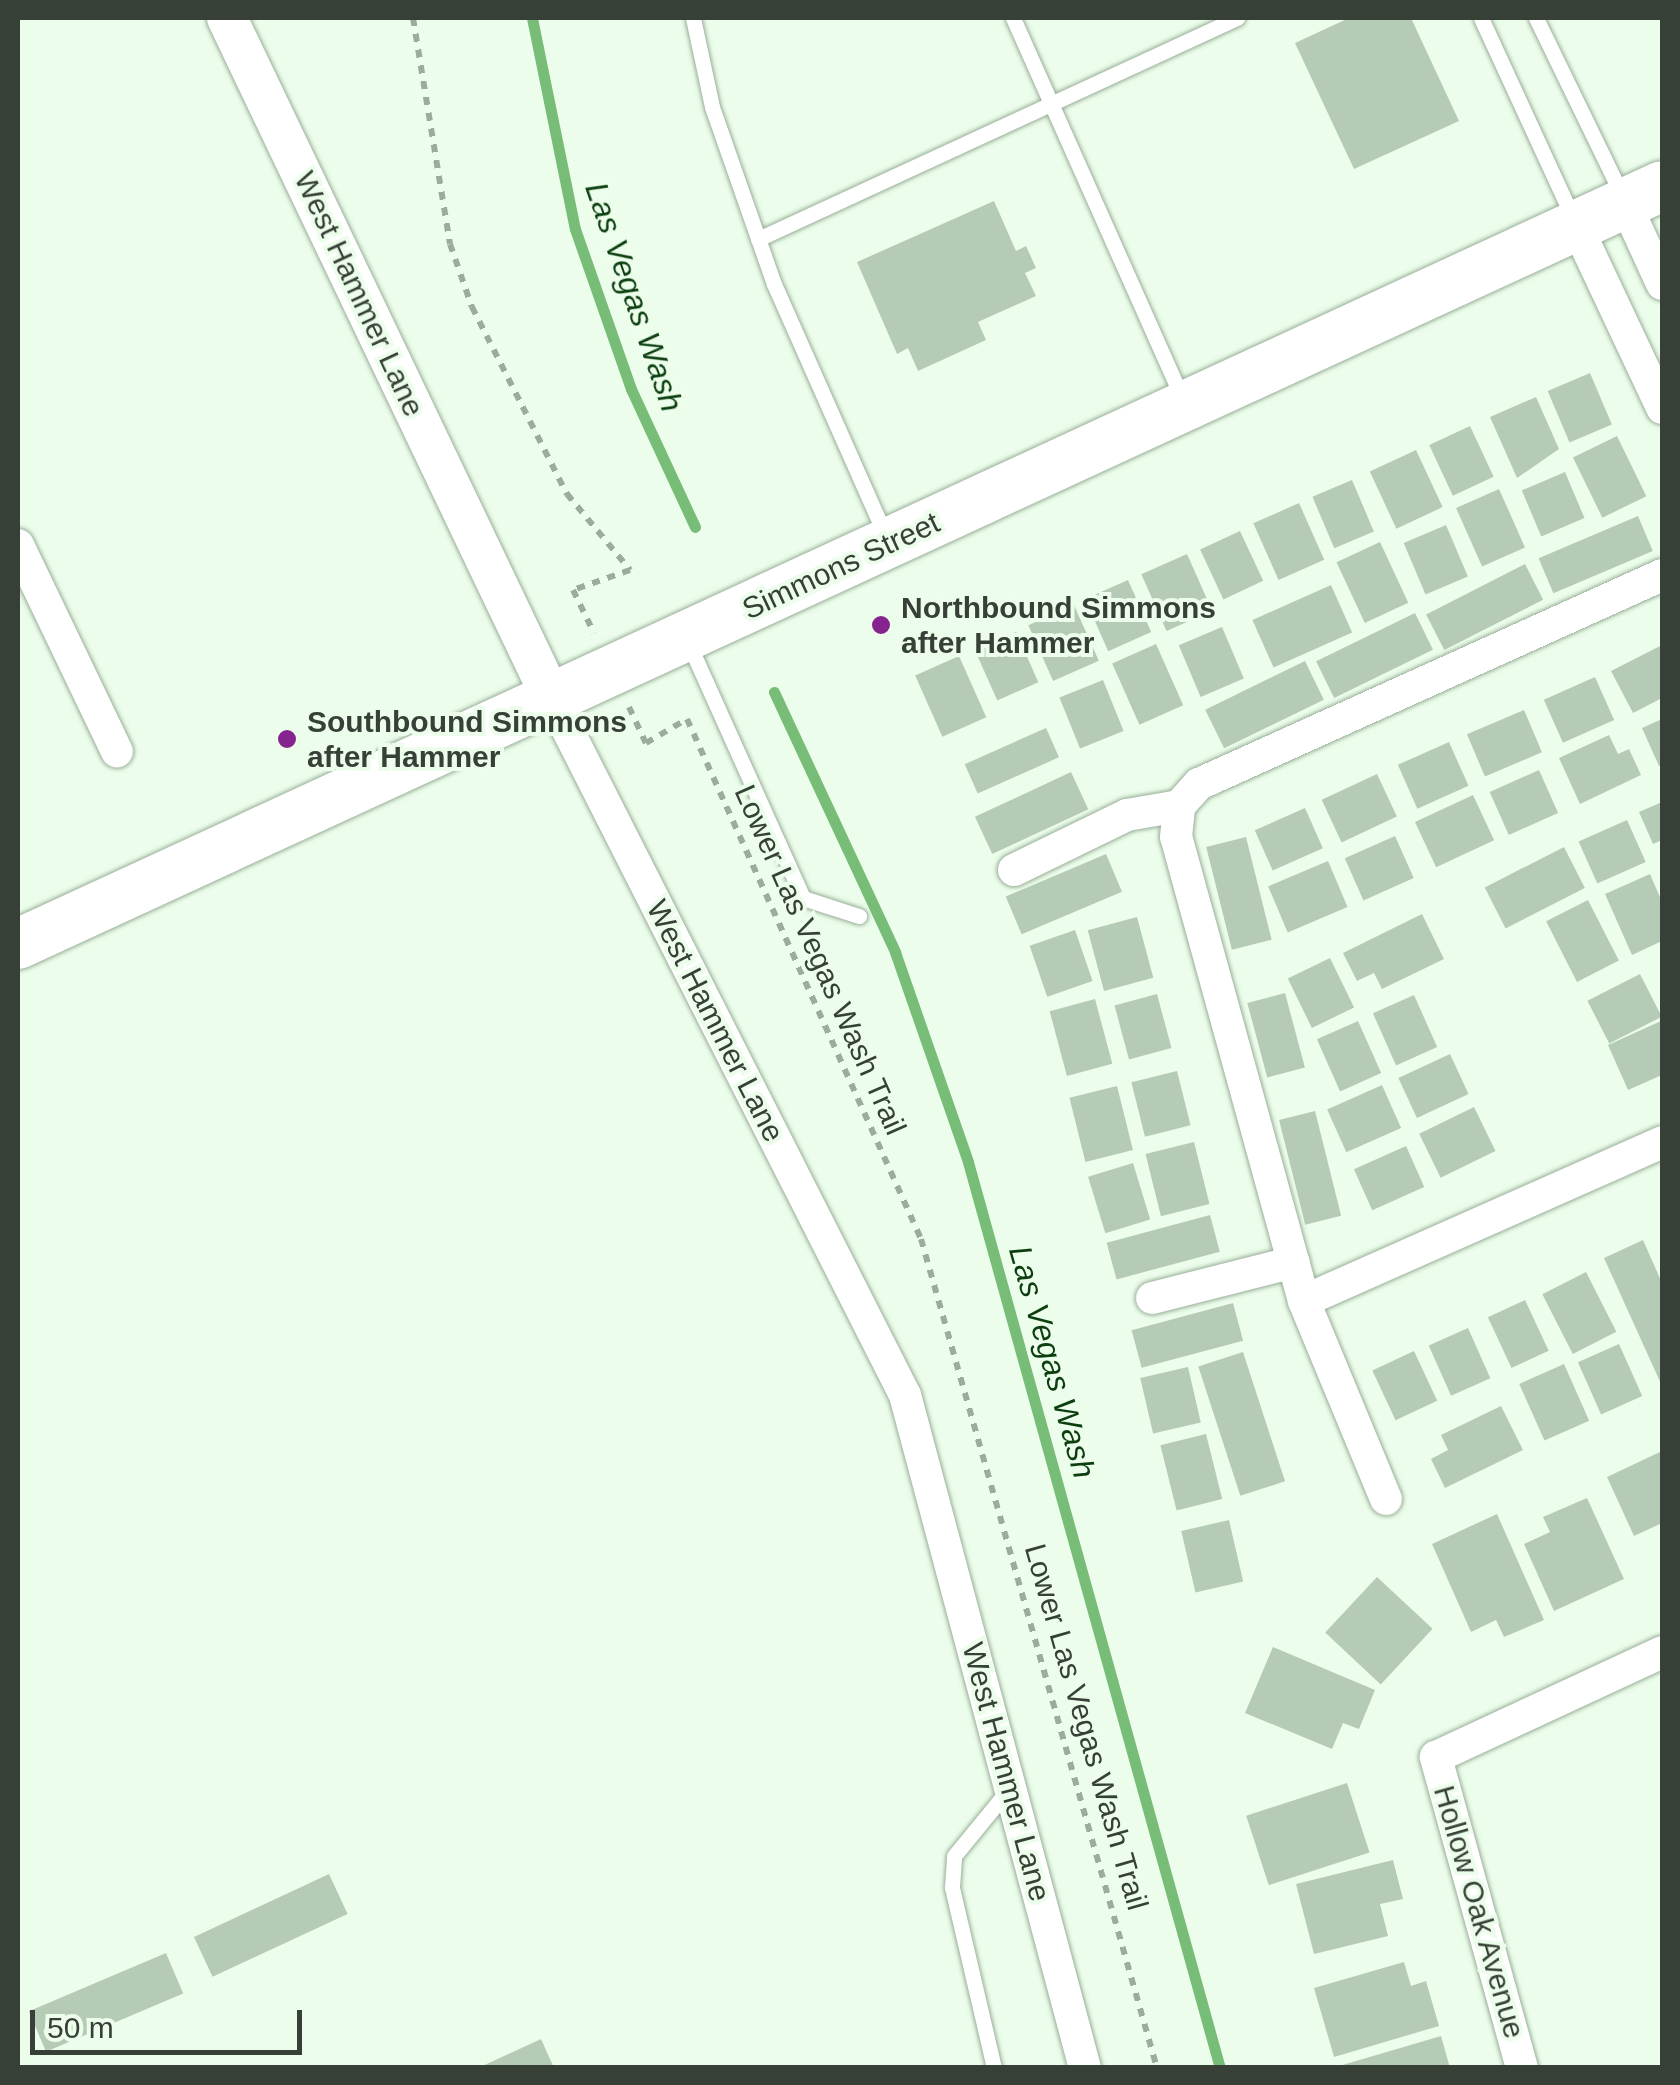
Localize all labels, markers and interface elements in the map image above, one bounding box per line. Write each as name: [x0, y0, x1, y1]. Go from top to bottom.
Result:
street label: West Hammer Lane: [286, 166, 432, 422]
water label: Las Vegas Wash: [577, 177, 691, 417]
street label: Simmons Street: [737, 505, 945, 627]
place label: Northbound Simmons after Hammer: [901, 590, 1216, 660]
marker: Northbound Simmons after Hammer: [870, 614, 892, 636]
place label: Southbound Simmons after Hammer: [307, 704, 627, 774]
marker: Southbound Simmons after Hammer: [276, 728, 298, 750]
street label: Lower Las Vegas Wash Trail: [726, 779, 914, 1141]
street label: West Hammer Lane: [639, 894, 791, 1148]
water label: Las Vegas Wash: [1000, 1241, 1104, 1483]
street label: Lower Las Vegas Wash Trail: [1016, 1540, 1156, 1914]
street label: West Hammer Lane: [954, 1639, 1058, 1905]
street label: Hollow Oak Avenue: [1425, 1781, 1533, 2043]
scale bar: [35, 1990, 308, 2052]
text: 50 m: [47, 2011, 114, 2044]

